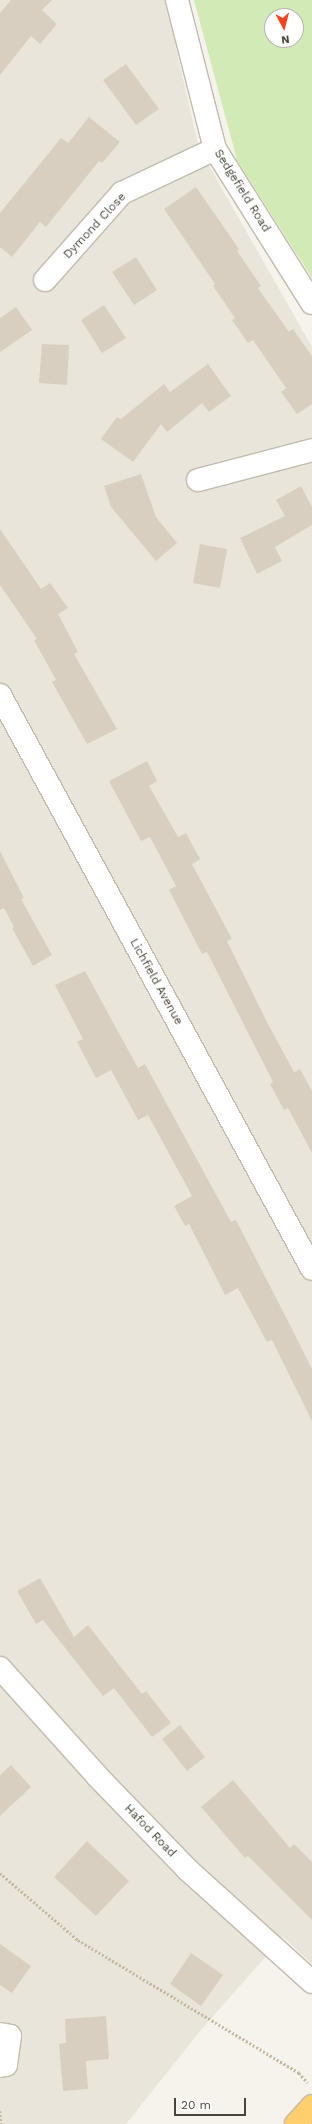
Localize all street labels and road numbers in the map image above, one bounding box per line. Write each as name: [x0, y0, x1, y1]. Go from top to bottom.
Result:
street label: Sedgefield Road: [211, 147, 273, 235]
street label: Dymond Close: [61, 190, 129, 262]
street label: Lichfield Avenue: [126, 936, 186, 1028]
street label: Hafod Road: [121, 1801, 179, 1861]

